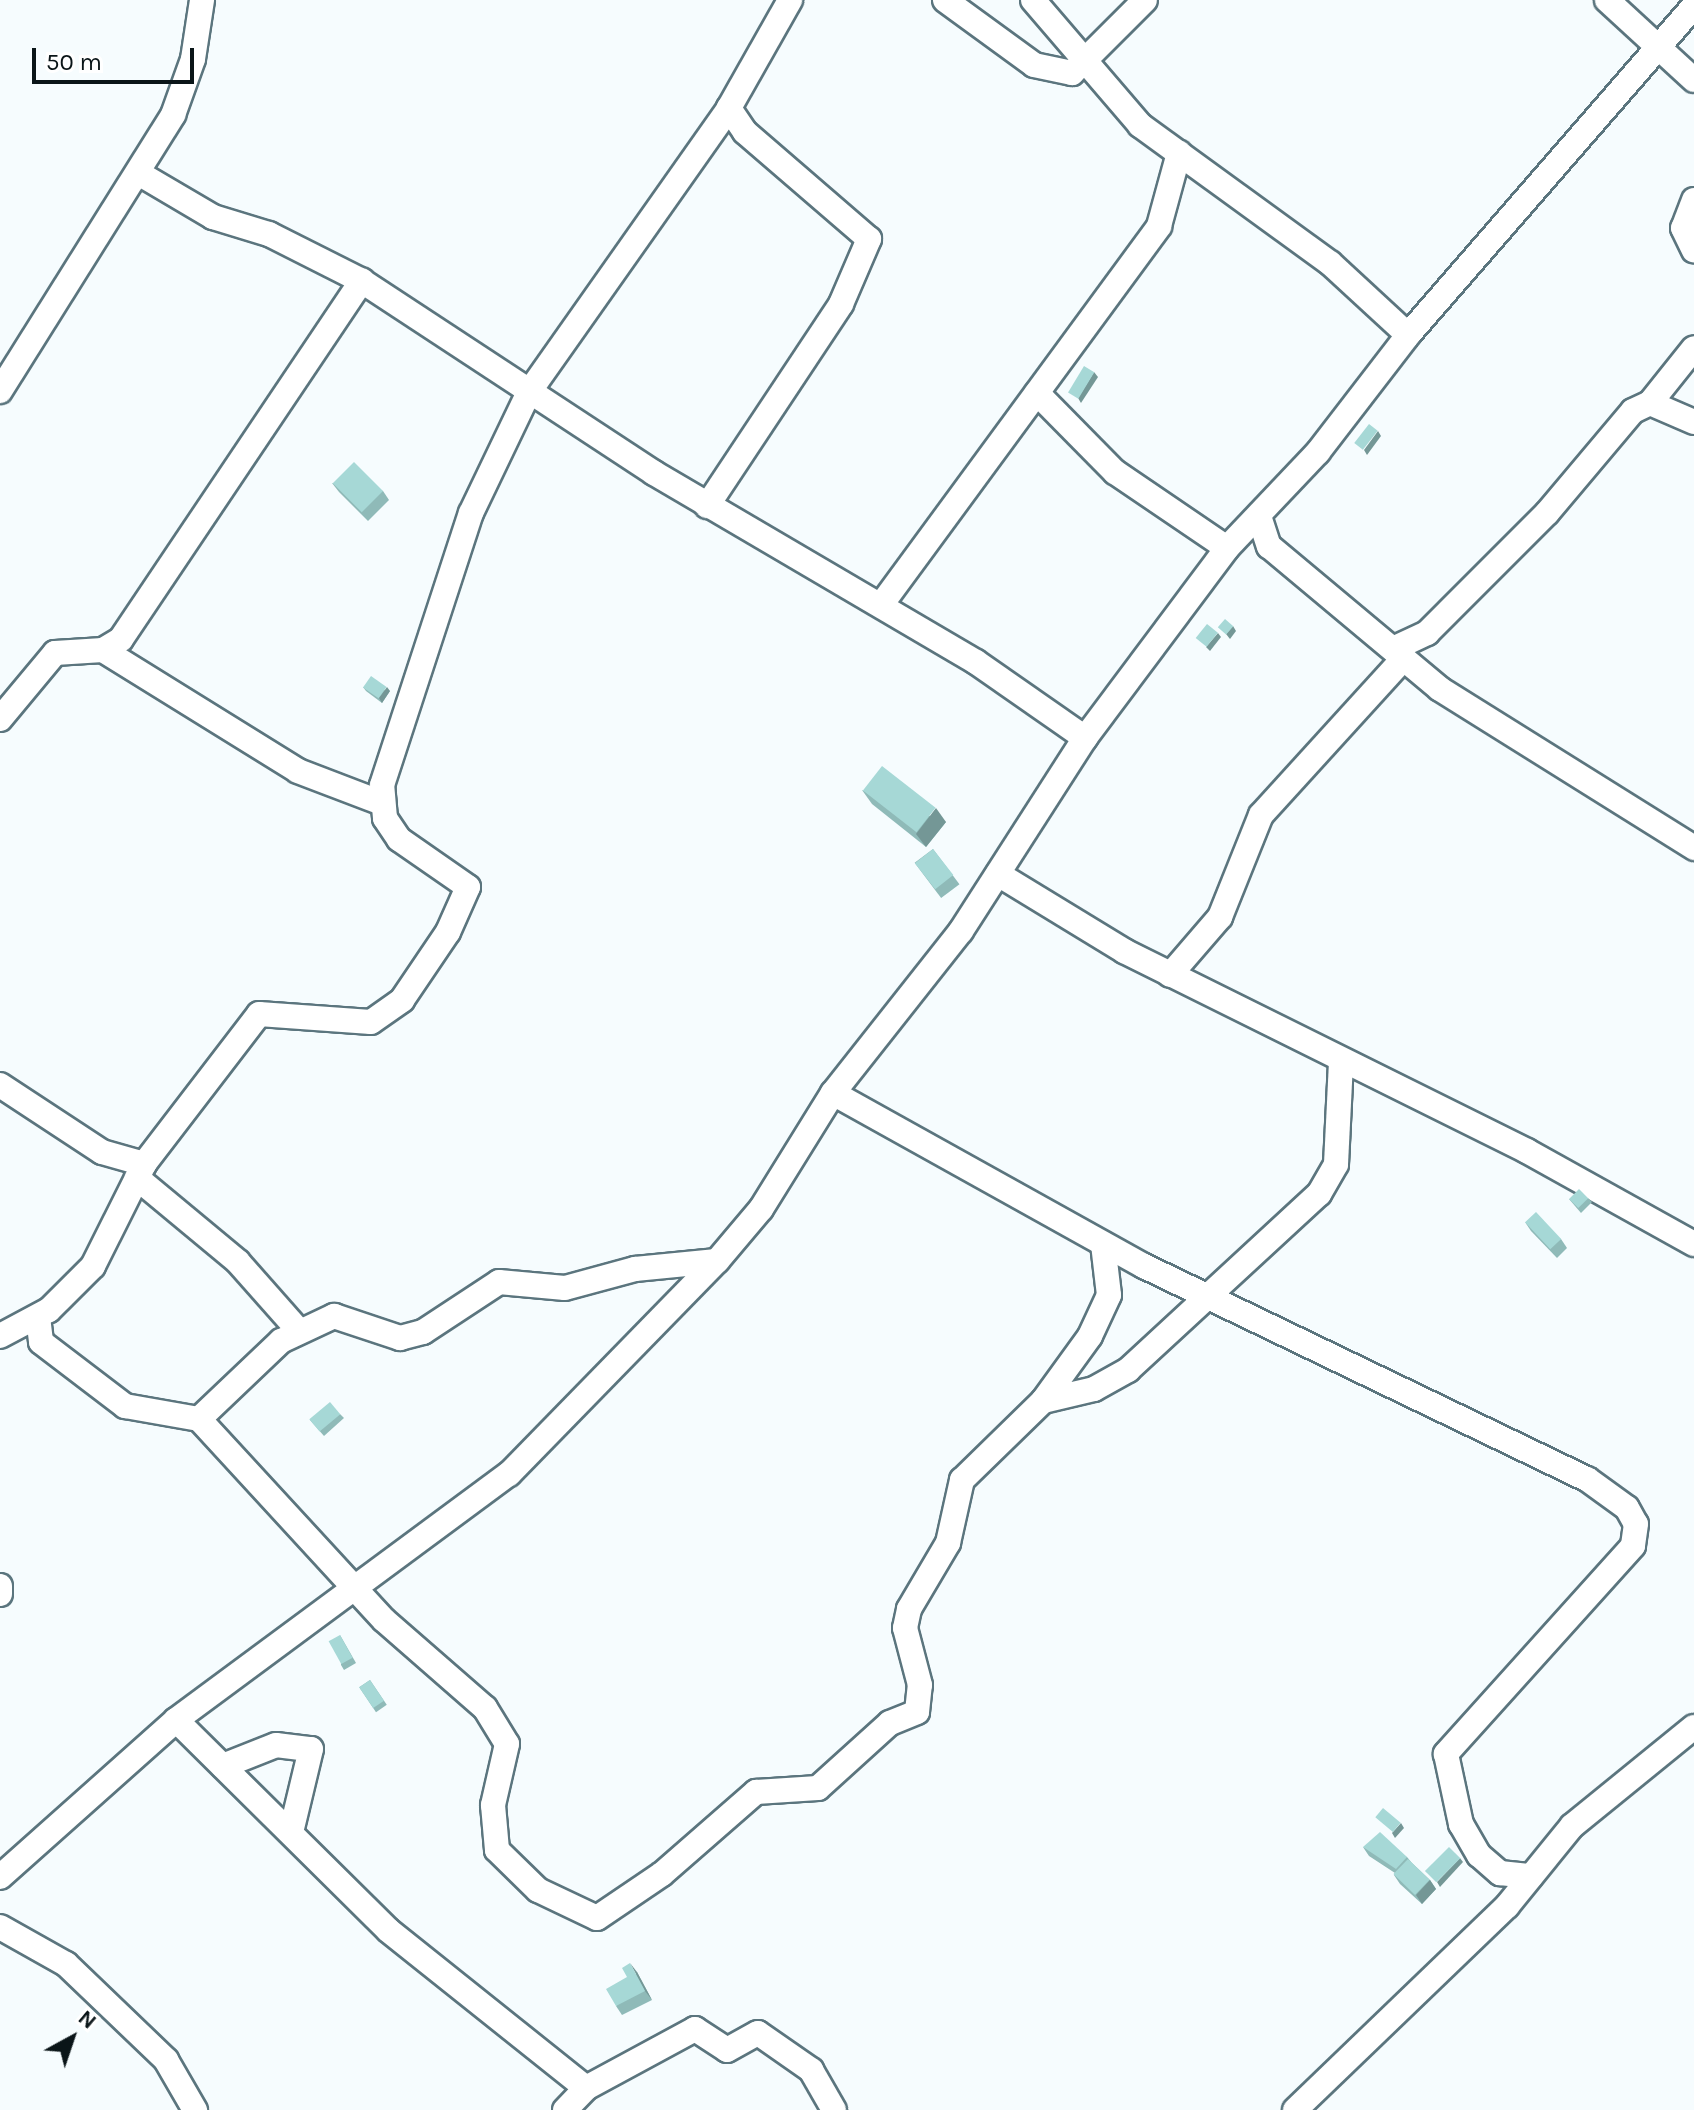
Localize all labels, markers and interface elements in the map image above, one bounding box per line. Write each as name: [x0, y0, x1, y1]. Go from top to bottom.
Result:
scale bar: [36, 32, 198, 82]
text: 50 m: [46, 48, 102, 76]
north arrow: [32, 1998, 112, 2078]
text: N: [73, 2005, 102, 2035]

